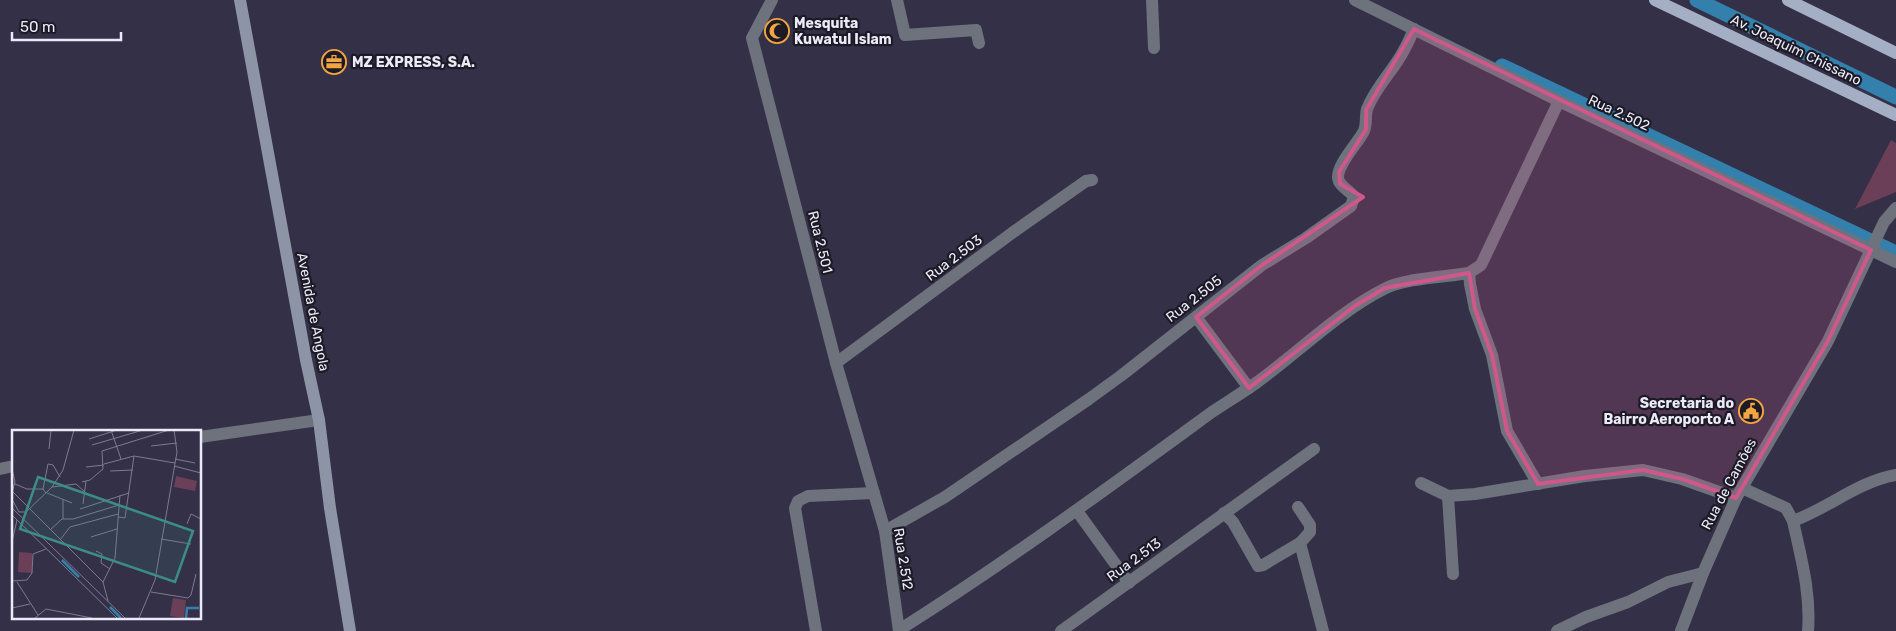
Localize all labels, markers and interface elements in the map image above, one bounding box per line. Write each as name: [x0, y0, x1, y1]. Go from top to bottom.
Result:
scale bar: [12, 10, 121, 42]
street label: Av. Joaquim Chissano: [1728, 11, 1864, 89]
place label: Mesquita Kuwatul Islam: [794, 15, 892, 48]
text: 50 m: [20, 18, 55, 36]
mosque icon: Mesquita Kuwatul Islam: [764, 18, 790, 44]
office icon: MZ EXPRESS, S.A.: [321, 49, 347, 75]
place label: MZ EXPRESS, S.A.: [352, 54, 475, 71]
street label: Rua 2.502: [1586, 91, 1652, 135]
street label: Rua 2.501: [804, 209, 836, 275]
street label: Rua 2.503: [922, 231, 986, 285]
street label: Avenida de Angola: [293, 251, 333, 373]
street label: Rua 2.505: [1163, 272, 1225, 326]
place label: Secretaria do Bairro Aeroporto A: [1603, 395, 1734, 428]
public building icon: Secretaria do Bairro Aeroporto A: [1738, 398, 1764, 424]
inset map: [12, 430, 201, 618]
street label: Rua de Camões: [1698, 435, 1760, 533]
street label: Rua 2.512: [890, 527, 916, 591]
street label: Rua 2.513: [1104, 535, 1164, 585]

